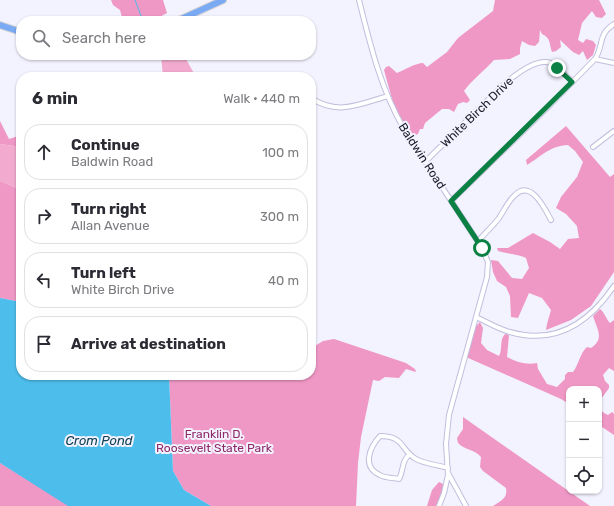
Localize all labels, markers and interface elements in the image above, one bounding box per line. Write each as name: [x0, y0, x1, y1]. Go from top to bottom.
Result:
search box: [16, 16, 316, 60]
icon: search: [30, 27, 52, 49]
text: Search here: [62, 29, 146, 47]
route end: [548, 59, 566, 77]
street label: White Birch Drive: [438, 74, 516, 150]
text: 6 min: [32, 88, 78, 108]
text: Walk · 440 m: [223, 91, 300, 106]
street label: Baldwin Road: [395, 120, 449, 192]
text: Continue: [71, 136, 140, 154]
icon: ahead: [33, 141, 55, 163]
text: 100 m: [262, 145, 299, 160]
text: Baldwin Road: [71, 154, 153, 169]
text: Turn right: [71, 200, 146, 218]
icon: right: [33, 205, 55, 227]
text: 300 m: [260, 209, 299, 224]
text: Allan Avenue: [71, 218, 149, 233]
route start: [473, 239, 491, 257]
text: Turn left: [71, 264, 136, 282]
icon: left: [33, 269, 55, 291]
text: 40 m: [268, 273, 299, 288]
text: White Birch Drive: [71, 282, 174, 297]
icon: arrive: [33, 333, 55, 355]
text: Arrive at destination: [71, 335, 226, 353]
map controls: [566, 386, 602, 494]
button: +: [566, 386, 602, 422]
button: −: [566, 422, 602, 458]
park label: Franklin D. Roosevelt State Park: [156, 427, 273, 455]
water label: Crom Pond: [65, 433, 133, 448]
button: locate: [566, 458, 602, 494]

